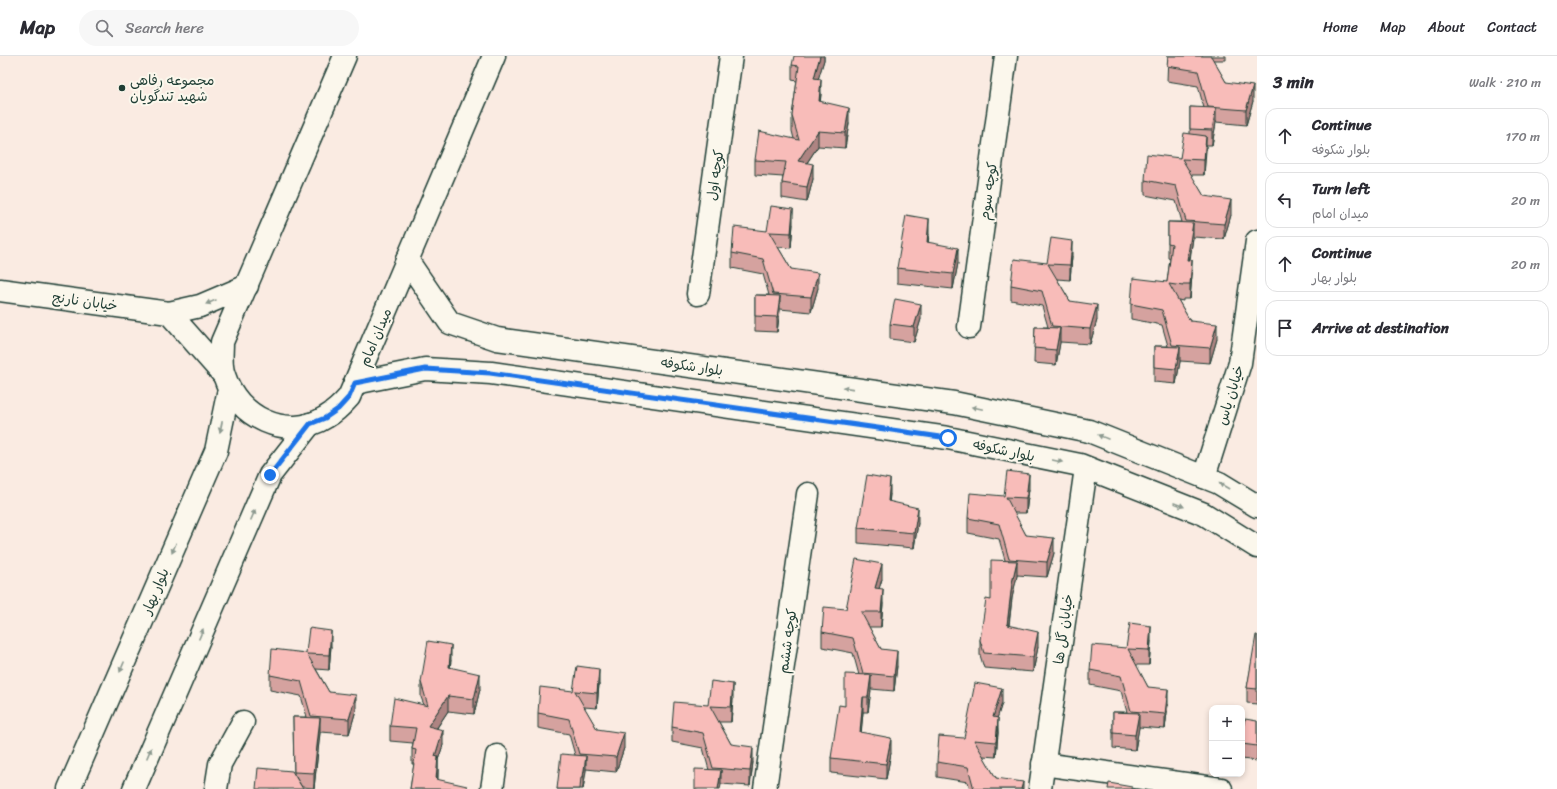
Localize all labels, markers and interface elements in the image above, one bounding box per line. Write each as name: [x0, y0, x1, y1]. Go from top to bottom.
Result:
search box: [79, 10, 359, 46]
text: Map: [20, 11, 55, 44]
text: Search here: [125, 15, 204, 41]
text: Home: [1323, 15, 1358, 40]
text: Map: [1380, 15, 1406, 40]
text: About: [1428, 15, 1465, 40]
text: Contact: [1487, 15, 1537, 40]
icon: search: [93, 17, 115, 39]
text: 3 min: [1273, 67, 1314, 97]
place label: مجموعه رفاهی شهید تندگویان: [130, 68, 214, 109]
text: Walk · 210 m: [1469, 71, 1541, 94]
marker: مجموعه رفاهی شهید تندگویان: [117, 83, 127, 93]
text: Continue: [1312, 112, 1372, 138]
icon: ahead: [1274, 125, 1296, 147]
text: 170 m: [1505, 125, 1540, 148]
text: بلوار شکوفه: [1312, 138, 1370, 161]
street label: کوچه اول: [700, 148, 731, 202]
street label: کوچه سوم: [972, 160, 1005, 222]
text: Turn left: [1312, 176, 1370, 202]
icon: left: [1274, 189, 1296, 211]
text: 20 m: [1511, 189, 1540, 212]
text: میدان امام: [1312, 202, 1369, 225]
text: Continue: [1312, 240, 1372, 266]
icon: ahead: [1274, 253, 1296, 275]
text: 20 m: [1511, 253, 1540, 276]
text: بلوار بهار: [1312, 266, 1357, 289]
street label: خیابان نارنج: [51, 285, 119, 318]
one-way arrow: [204, 299, 216, 305]
street label: میدان امام: [352, 304, 399, 370]
text: Arrive at destination: [1312, 315, 1449, 341]
icon: arrive: [1274, 317, 1296, 339]
street label: بلوار شکوفه: [659, 350, 725, 383]
street label: خیابان یاس: [1209, 362, 1251, 428]
one-way arrow: [842, 385, 854, 391]
one-way arrow: [971, 404, 983, 410]
one-way arrow: [218, 421, 224, 433]
route start: [939, 429, 957, 447]
street label: بلوار شکوفه: [971, 432, 1037, 469]
one-way arrow: [1097, 433, 1109, 439]
one-way arrow: [1051, 458, 1063, 464]
route end: [261, 466, 279, 484]
one-way arrow: [1218, 482, 1230, 489]
one-way arrow: [1174, 502, 1186, 508]
one-way arrow: [250, 509, 256, 520]
one-way arrow: [171, 542, 177, 553]
street label: بلوار بهار: [134, 564, 176, 619]
street label: خیابان گل ها: [1046, 592, 1081, 666]
street label: کوچه ششم: [771, 607, 804, 675]
one-way arrow: [198, 628, 204, 640]
one-way arrow: [119, 661, 125, 673]
map controls: [1209, 705, 1245, 777]
button: +: [1209, 705, 1245, 741]
button: −: [1209, 741, 1245, 777]
one-way arrow: [146, 748, 152, 759]

